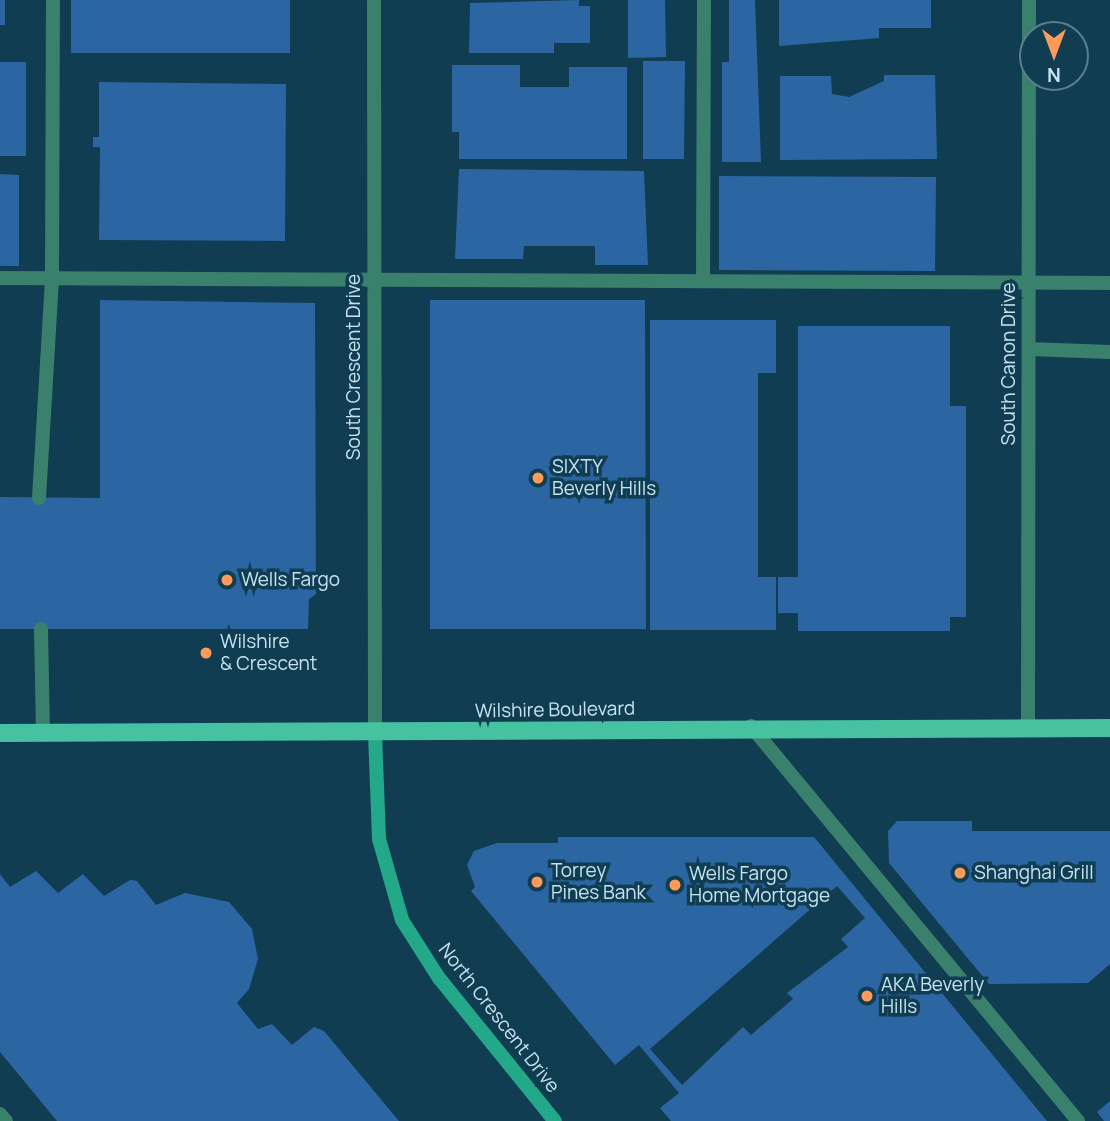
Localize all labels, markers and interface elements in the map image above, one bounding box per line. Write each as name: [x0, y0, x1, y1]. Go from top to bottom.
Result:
north arrow: [1019, 21, 1089, 91]
text: N: [1047, 62, 1061, 88]
street label: South Crescent Drive: [343, 274, 365, 460]
street label: South Canon Drive: [998, 282, 1020, 446]
place label: SIXTY Beverly Hills: [552, 456, 656, 500]
marker: SIXTY Beverly Hills: [530, 470, 546, 486]
place label: Wells Fargo: [241, 569, 340, 591]
marker: Wells Fargo: [219, 572, 235, 588]
place label: Wilshire & Crescent: [220, 631, 317, 675]
marker: Wilshire & Crescent: [198, 645, 214, 661]
street label: Wilshire Boulevard: [475, 697, 635, 723]
place label: Torrey Pines Bank: [551, 860, 646, 904]
place label: Shanghai Grill: [974, 862, 1094, 884]
place label: Wells Fargo Home Mortgage: [689, 863, 830, 907]
marker: Shanghai Grill: [952, 865, 968, 881]
marker: Torrey Pines Bank: [529, 874, 545, 890]
marker: Wells Fargo Home Mortgage: [667, 877, 683, 893]
street label: North Crescent Drive: [434, 939, 564, 1097]
place label: AKA Beverly Hills: [881, 974, 984, 1018]
marker: AKA Beverly Hills: [859, 988, 875, 1004]

